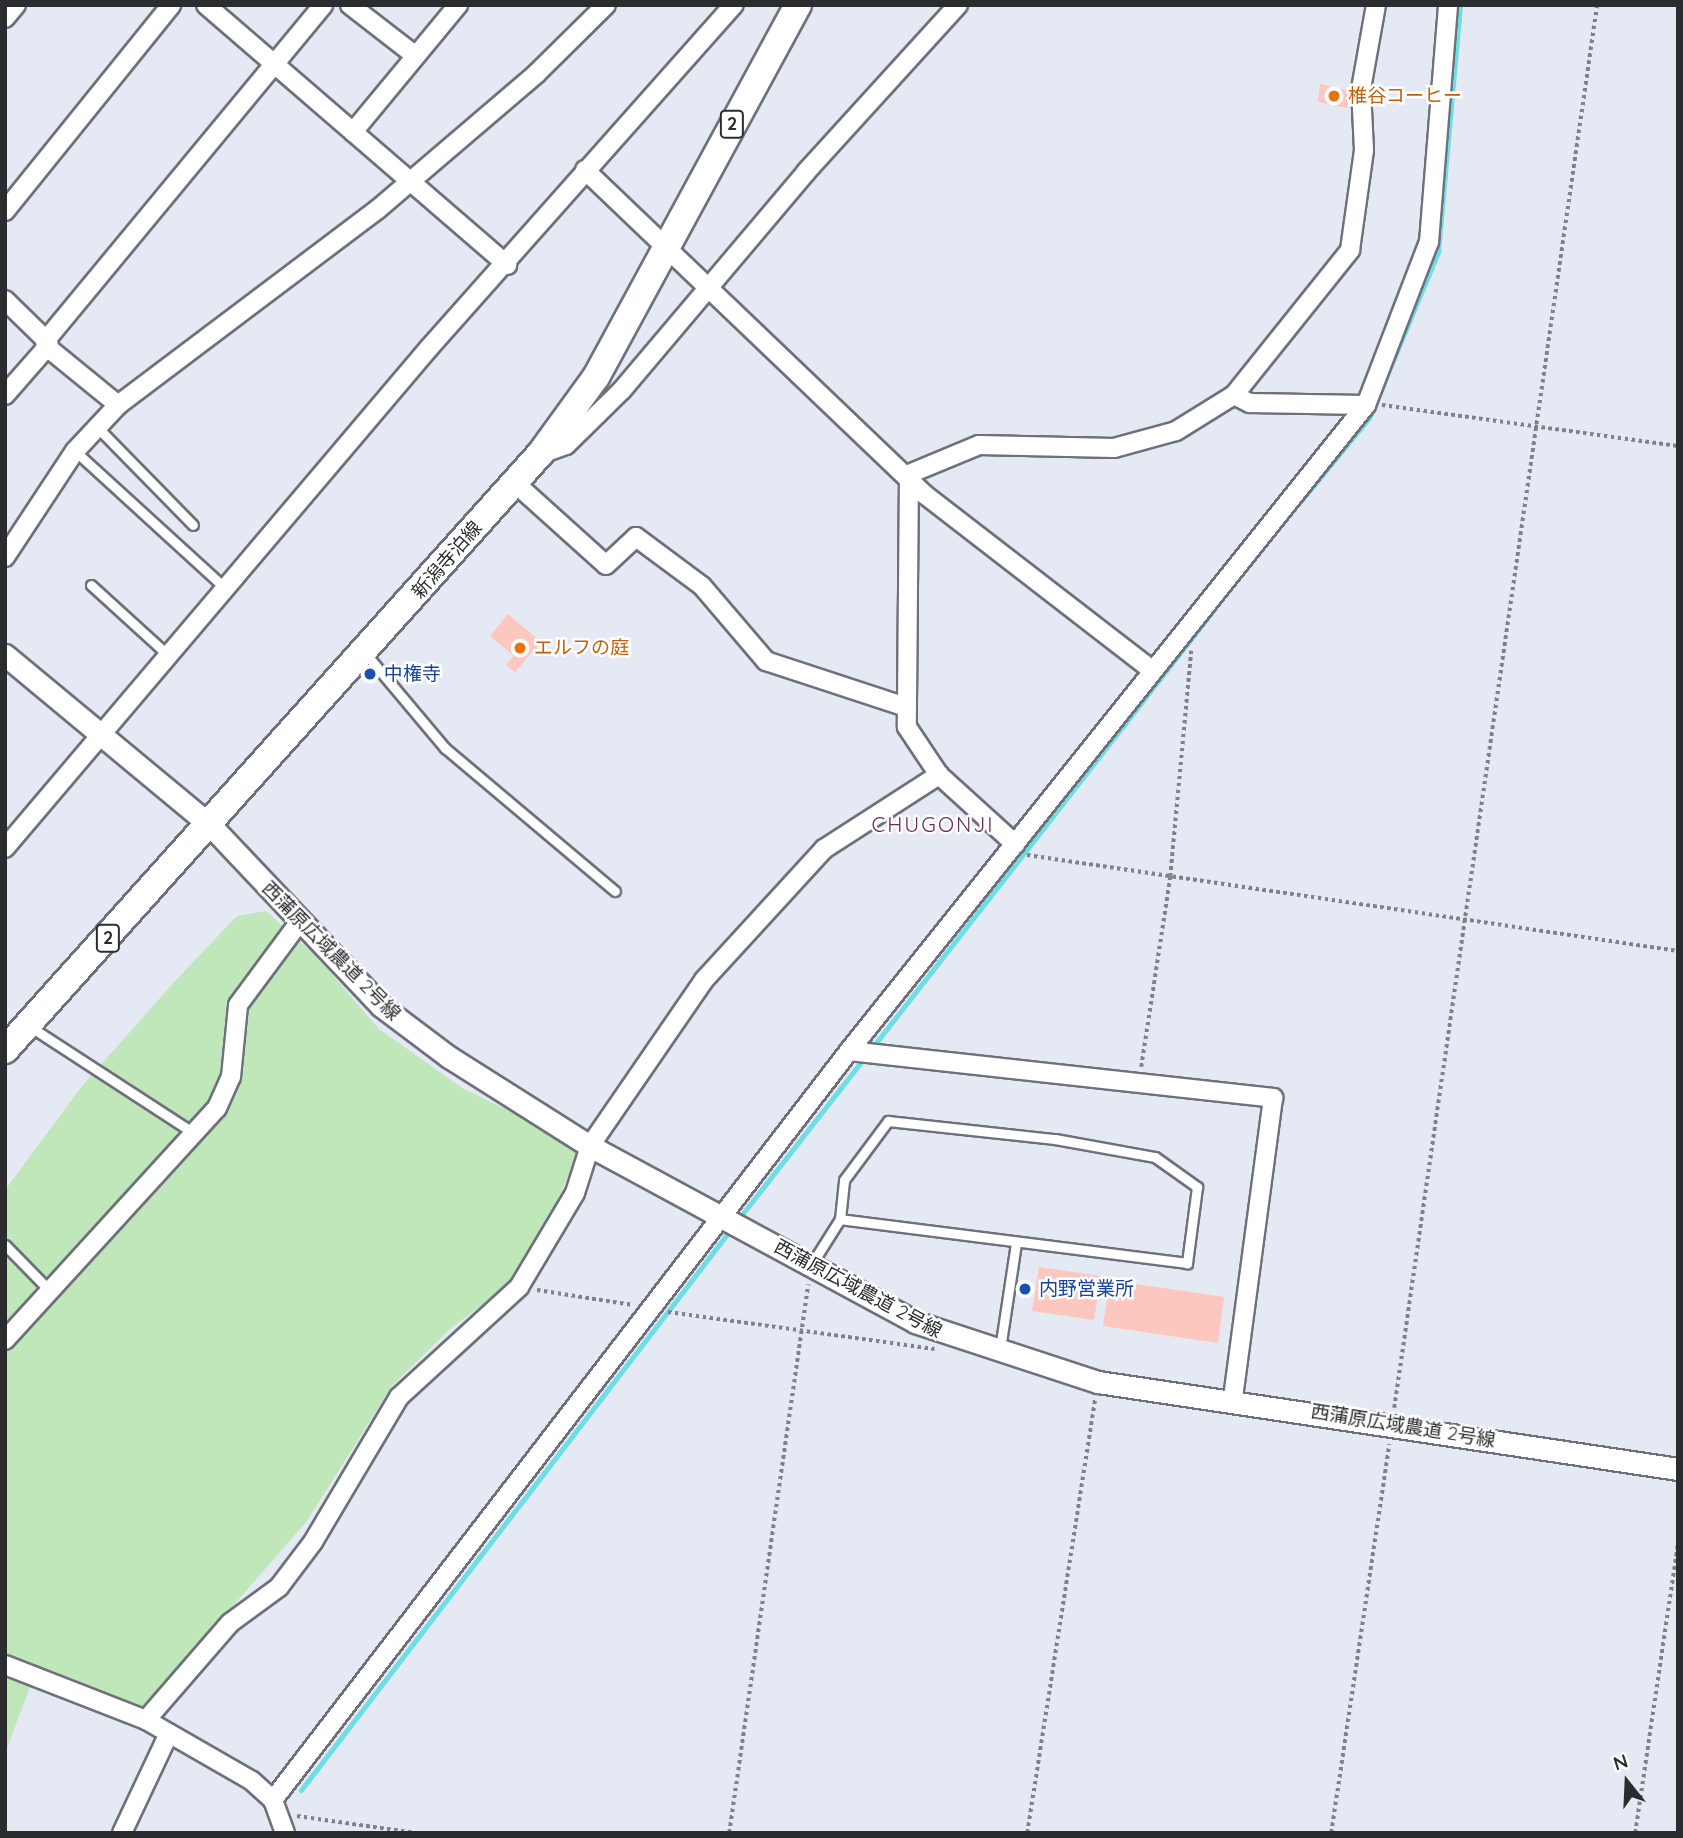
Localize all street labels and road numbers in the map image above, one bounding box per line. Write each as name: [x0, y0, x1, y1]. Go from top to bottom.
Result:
road number: 2: [720, 110, 744, 139]
street label: 新潟寺泊線: [407, 517, 487, 603]
street label: 西蒲原広域農道 2号線: [257, 877, 405, 1025]
road number: 2: [96, 923, 120, 953]
street label: 西蒲原広域農道 2号線: [770, 1235, 946, 1343]
street label: 西蒲原広域農道 2号線: [1309, 1400, 1497, 1452]

